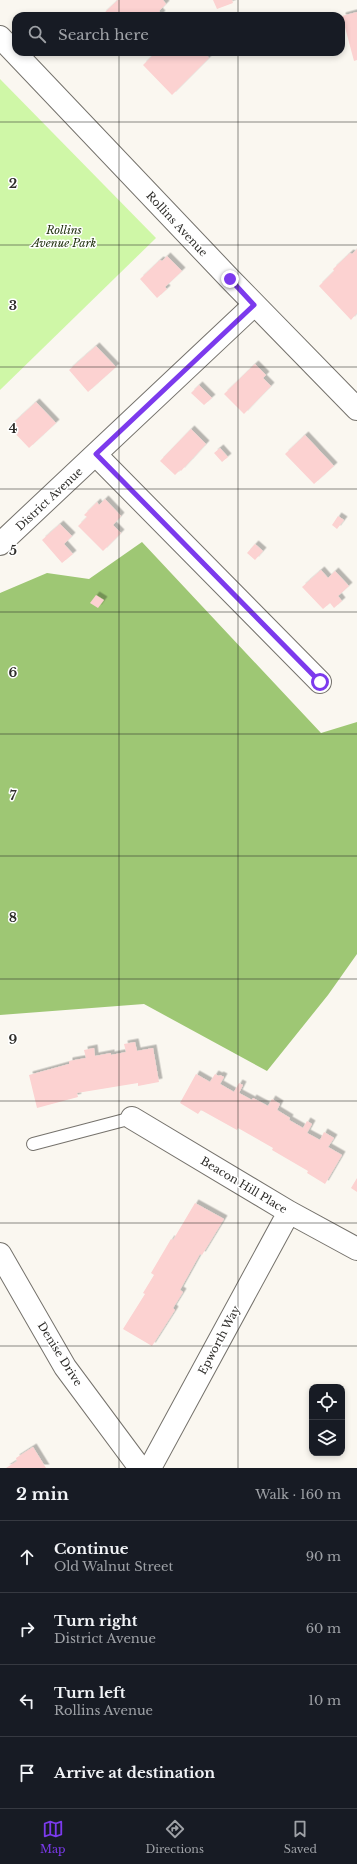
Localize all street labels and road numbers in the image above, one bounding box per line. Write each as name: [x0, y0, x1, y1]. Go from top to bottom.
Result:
street label: Rollins Avenue: [143, 189, 211, 259]
street label: District Avenue: [13, 464, 85, 534]
street label: Beacon Hill Place: [198, 1154, 290, 1216]
street label: Epworth Way: [195, 1303, 243, 1377]
street label: Denise Drive: [35, 1319, 85, 1389]

